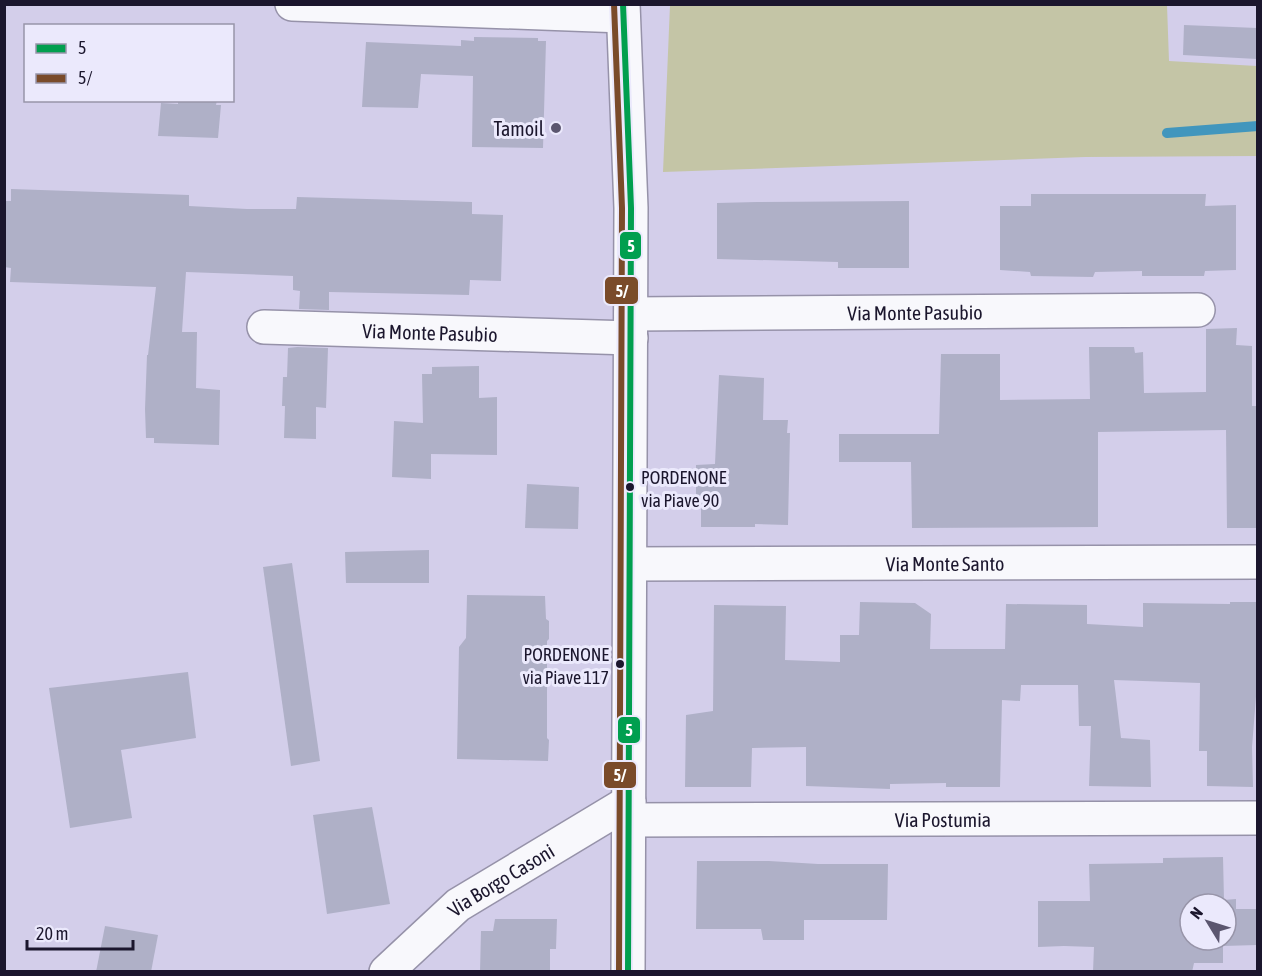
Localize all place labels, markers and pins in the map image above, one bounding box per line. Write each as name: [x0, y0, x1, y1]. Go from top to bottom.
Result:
place label: Tamoil: [494, 117, 545, 140]
marker: Tamoil: [549, 121, 563, 135]
place label: PORDENONE via Piave 90: [641, 467, 727, 511]
marker: PORDENONE via Piave 90: [624, 481, 636, 493]
place label: PORDENONE via Piave 117: [522, 644, 609, 688]
marker: PORDENONE via Piave 117: [614, 658, 626, 670]

